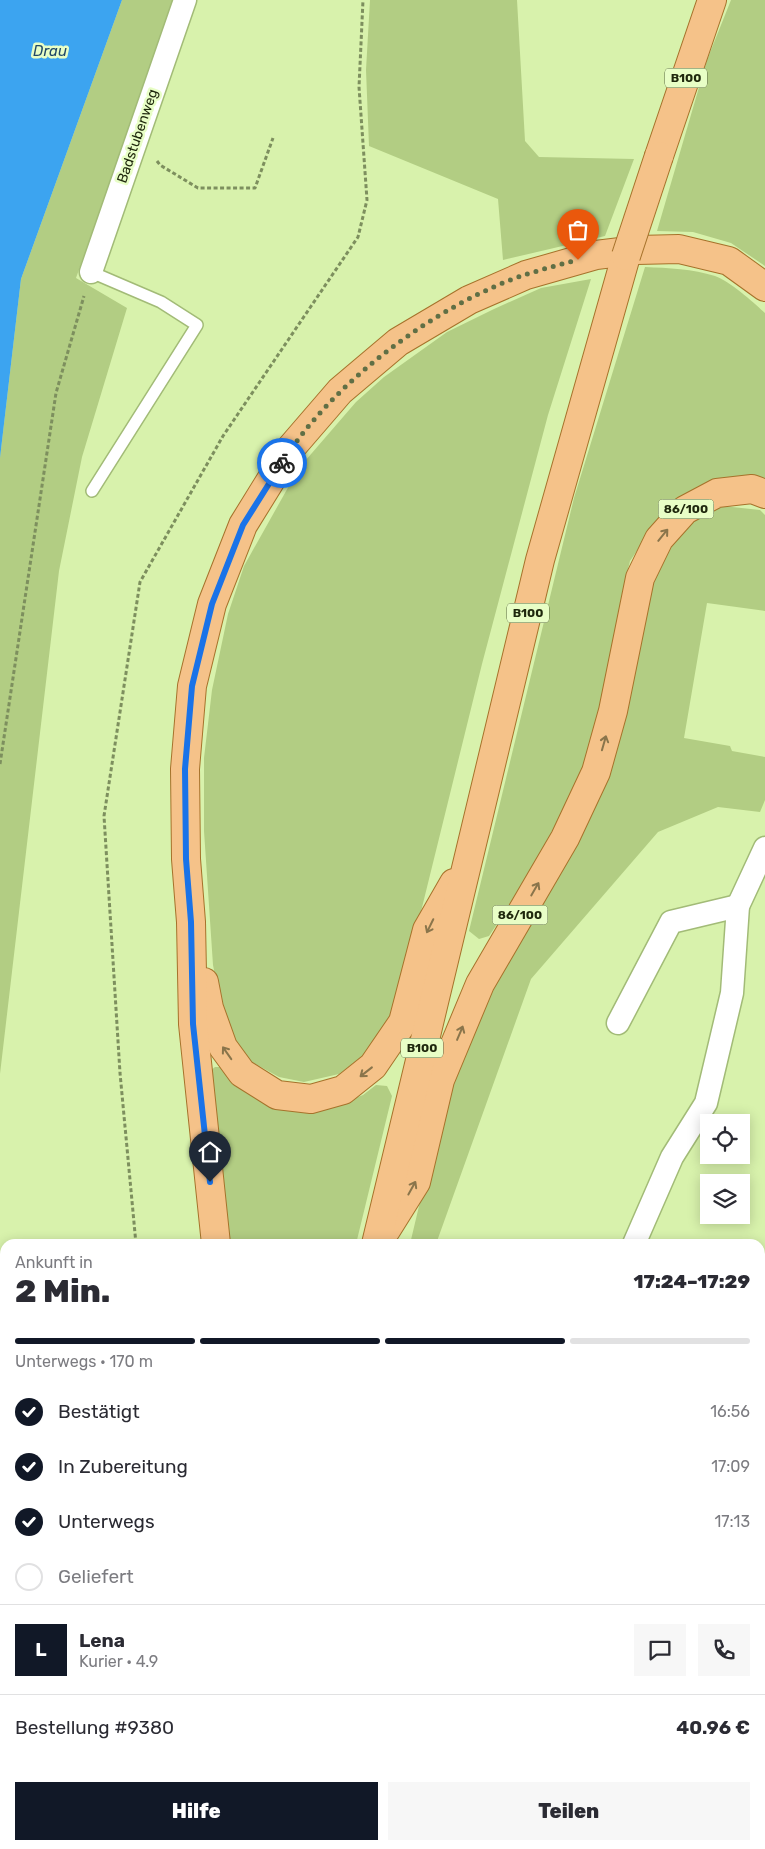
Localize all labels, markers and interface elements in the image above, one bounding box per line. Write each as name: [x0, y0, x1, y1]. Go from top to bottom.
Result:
water label: Drau: [33, 42, 67, 60]
road number: B100: [665, 68, 707, 88]
street label: Badstubenweg: [113, 87, 162, 185]
pin: [557, 209, 599, 260]
icon: bag: [564, 216, 592, 244]
courier: [257, 438, 307, 488]
icon: bike: [268, 449, 296, 477]
road number: 86/100: [658, 499, 714, 518]
one-way arrow: [658, 529, 669, 542]
road number: B100: [507, 604, 549, 622]
one-way arrow: [600, 735, 609, 751]
one-way arrow: [530, 882, 540, 897]
road number: 86/100: [492, 906, 548, 924]
one-way arrow: [425, 918, 434, 933]
one-way arrow: [455, 1026, 465, 1041]
road number: B100: [401, 1038, 443, 1058]
one-way arrow: [222, 1046, 232, 1060]
one-way arrow: [360, 1066, 373, 1077]
map controls: [700, 1114, 750, 1224]
button: locate: [700, 1114, 750, 1164]
pin: [189, 1131, 231, 1182]
icon: home: [196, 1138, 224, 1166]
button: layers: [700, 1174, 750, 1224]
one-way arrow: [408, 1181, 418, 1195]
text: Ankunft in: [15, 1253, 93, 1272]
text: 17:24–17:29: [634, 1270, 750, 1293]
text: 2 Min.: [15, 1272, 110, 1310]
text: Unterwegs · 170 m: [15, 1352, 153, 1371]
icon: check: [15, 1398, 43, 1426]
text: Bestätigt: [58, 1400, 140, 1423]
text: 16:56: [710, 1402, 750, 1421]
icon: check: [15, 1453, 43, 1481]
text: In Zubereitung: [58, 1455, 188, 1478]
text: 17:09: [711, 1457, 750, 1476]
icon: check: [15, 1508, 43, 1536]
text: Unterwegs: [58, 1510, 155, 1533]
text: 17:13: [714, 1512, 750, 1531]
text: Geliefert: [58, 1565, 134, 1588]
button: chat: [634, 1624, 686, 1676]
button: phone: [698, 1624, 750, 1676]
text: Lena: [79, 1629, 125, 1652]
text: L: [35, 1638, 47, 1661]
text: Kurier · 4.9: [79, 1652, 158, 1671]
text: Bestellung #9380: [15, 1716, 174, 1739]
text: 40.96 €: [676, 1716, 750, 1739]
button: Hilfe: [15, 1782, 378, 1840]
button: Teilen: [388, 1782, 750, 1840]

